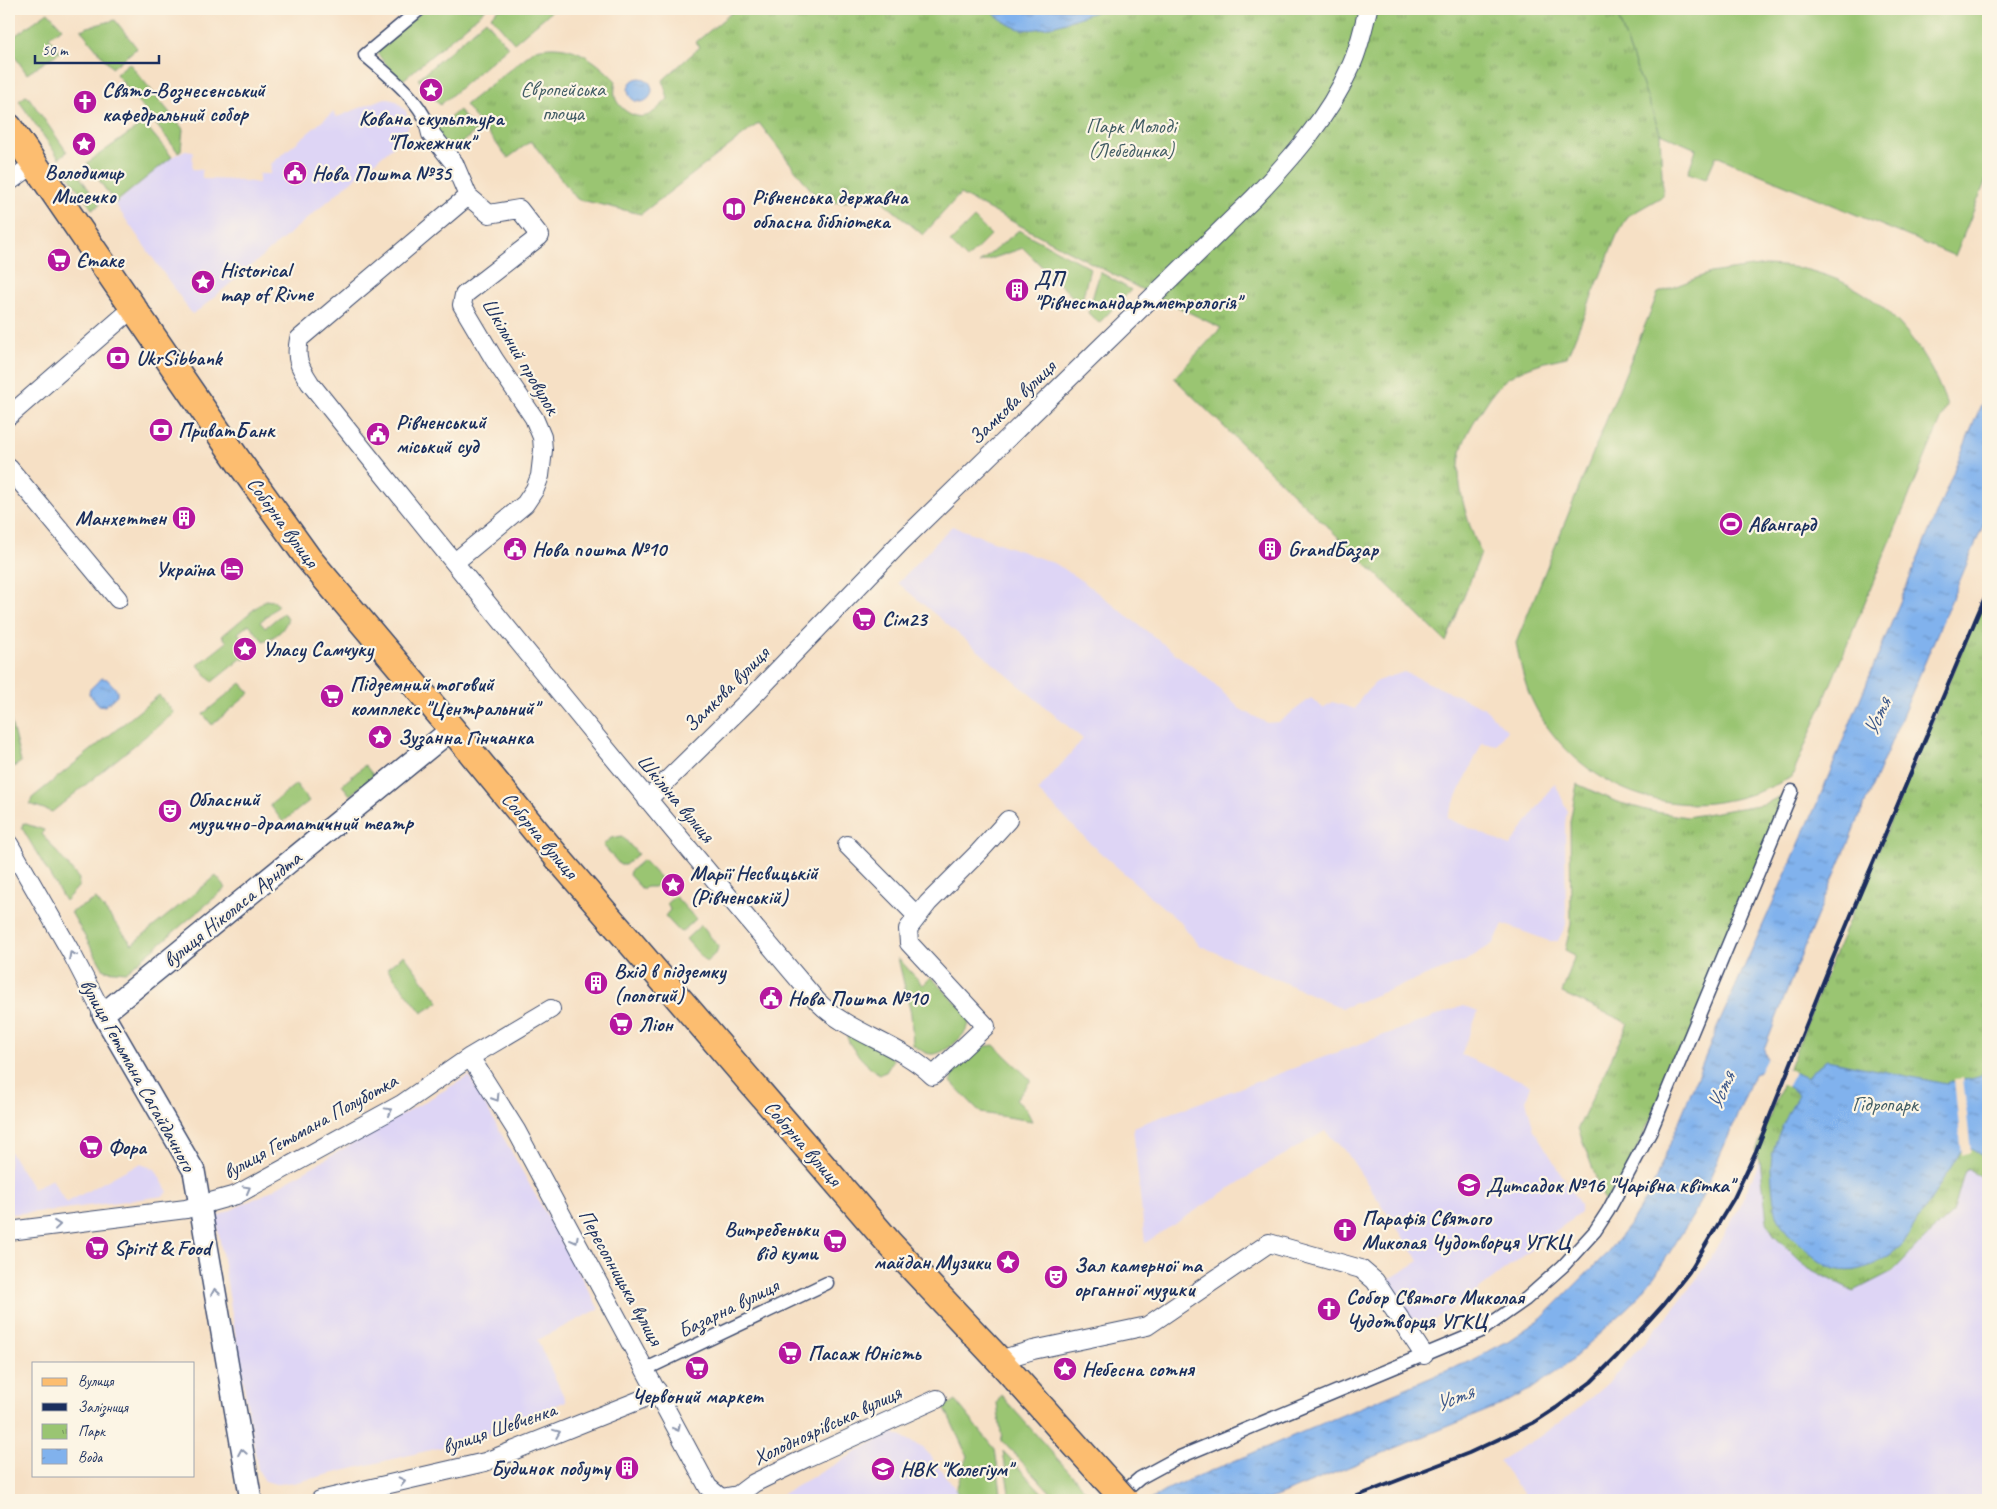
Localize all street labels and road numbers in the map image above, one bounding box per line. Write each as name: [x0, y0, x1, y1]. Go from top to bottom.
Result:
street label: Шкільний провулок: [476, 293, 567, 421]
street label: Замкова вулиця: [963, 353, 1062, 450]
street label: Соборна вулиця: [241, 472, 326, 574]
street label: Замкова вулиця: [677, 639, 776, 738]
street label: Шкільна вулиця: [631, 748, 722, 849]
street label: Соборна вулиця: [496, 786, 585, 885]
street label: вулиця Ніколаса Арндта: [157, 844, 308, 973]
street label: вулиця Гетьмана Сагайдачного: [74, 974, 203, 1177]
street label: вулиця Гетьмана Полуботка: [218, 1066, 403, 1185]
street label: Соборна вулиця: [758, 1095, 849, 1193]
street label: Пересопницька вулиця: [573, 1204, 670, 1351]
street label: Базарна вулиця: [673, 1272, 785, 1344]
street label: Холодноярівська вулиця: [749, 1379, 907, 1471]
street label: вулиця Шевченка: [439, 1396, 562, 1460]

